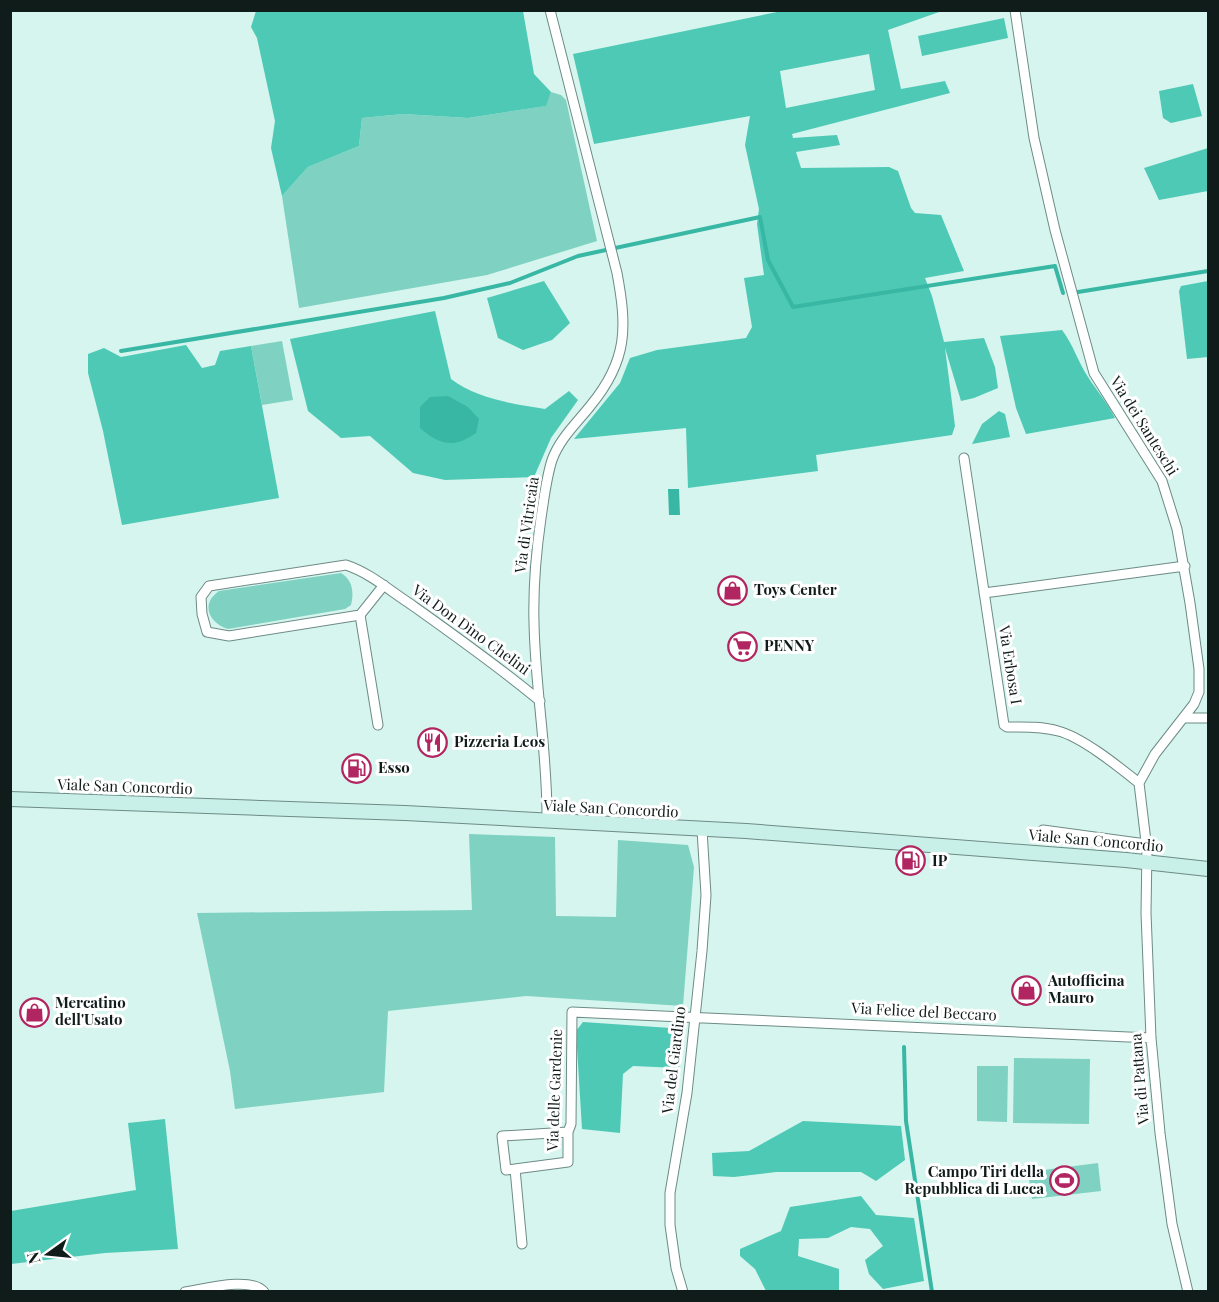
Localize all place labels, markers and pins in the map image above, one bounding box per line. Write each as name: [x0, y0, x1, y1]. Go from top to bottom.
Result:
shop icon: Toys Center: [717, 574, 749, 606]
place label: Toys Center: [754, 579, 837, 599]
supermarket icon: PENNY: [727, 630, 759, 662]
place label: PENNY: [764, 635, 815, 655]
restaurant icon: Pizzeria Leos: [417, 726, 449, 758]
place label: Pizzeria Leos: [454, 731, 545, 751]
fuel station icon: Esso: [341, 752, 373, 784]
place label: Esso: [378, 757, 410, 777]
fuel station icon: IP: [895, 845, 927, 877]
place label: IP: [932, 850, 948, 870]
place label: Autofficina Mauro: [1047, 970, 1125, 1007]
shop icon: Autofficina Mauro: [1011, 974, 1043, 1006]
place label: Mercatino dell'Usato: [55, 992, 126, 1029]
shop icon: Mercatino dell'Usato: [18, 996, 50, 1028]
place label: Campo Tiri della Repubblica di Lucca: [904, 1161, 1044, 1198]
sports icon: Campo Tiri della Repubblica di Lucca: [1049, 1165, 1081, 1197]

